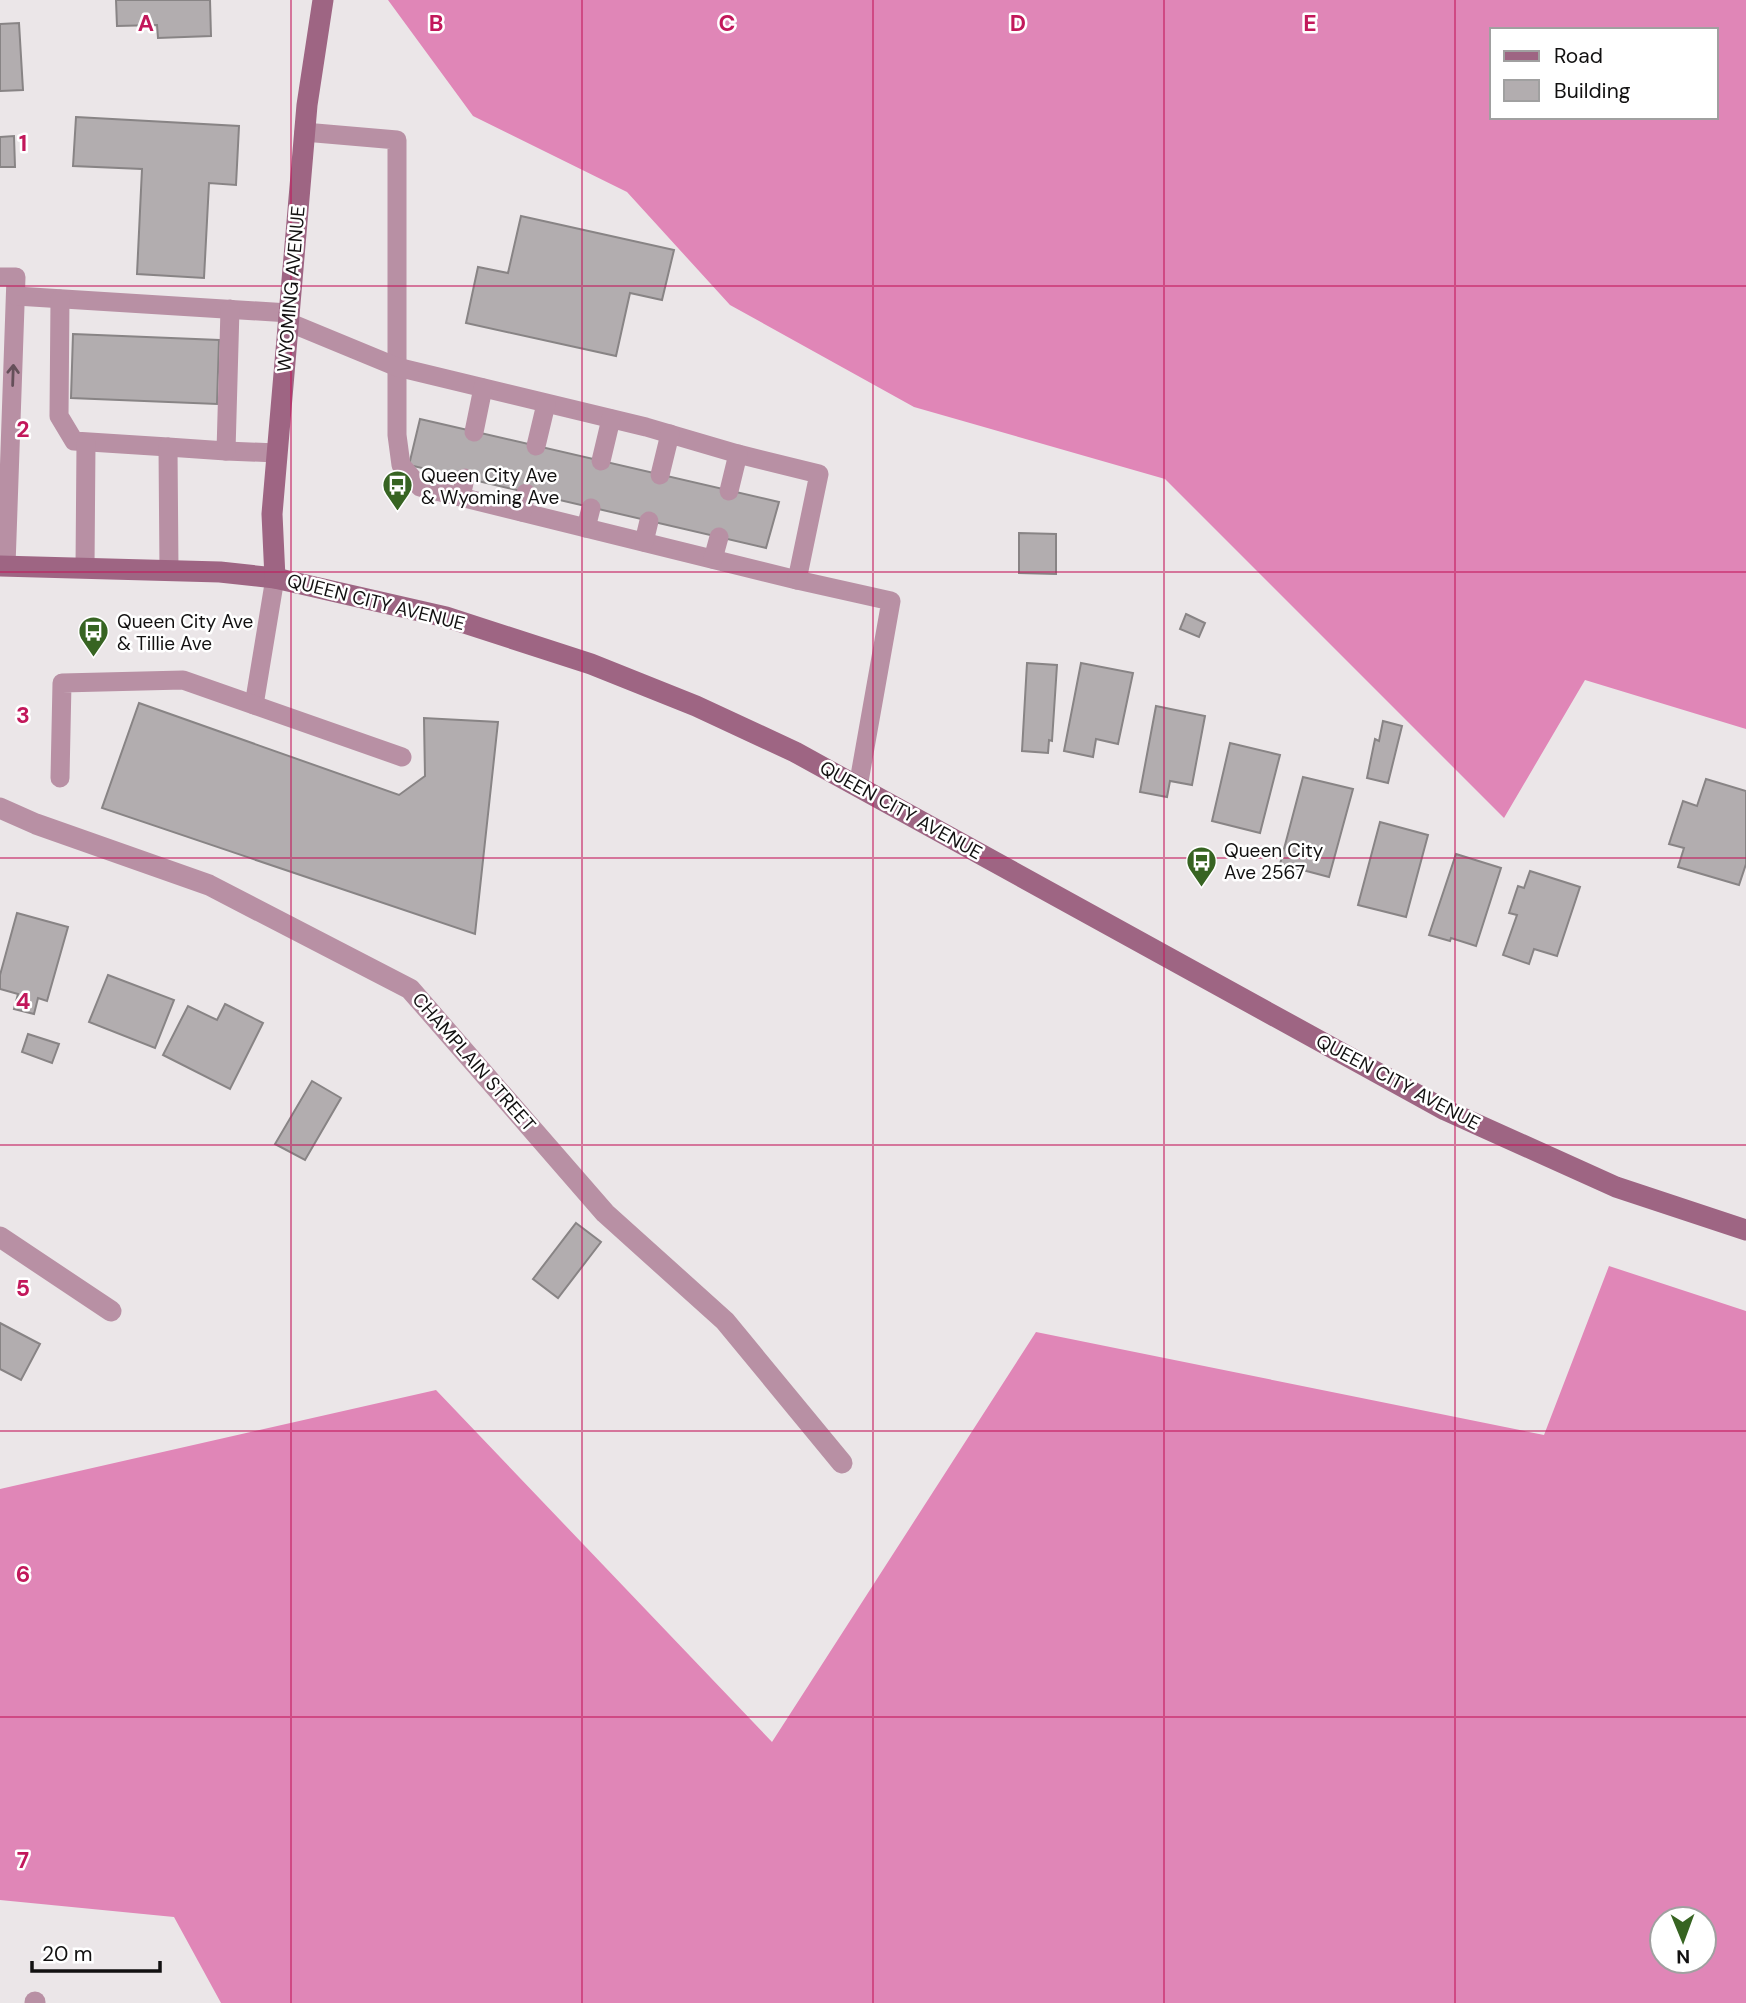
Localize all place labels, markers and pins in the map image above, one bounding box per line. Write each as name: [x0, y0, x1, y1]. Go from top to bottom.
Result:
place label: Queen City Ave & Wyoming Ave: [421, 463, 559, 510]
bus stop icon: Queen City Ave & Wyoming Ave: [381, 469, 415, 513]
place label: Queen City Ave & Tillie Ave: [117, 609, 253, 656]
bus stop icon: Queen City Ave & Tillie Ave: [77, 615, 111, 659]
place label: Queen City Ave 2567: [1224, 838, 1324, 885]
bus stop icon: Queen City Ave 2567: [1184, 844, 1218, 888]

